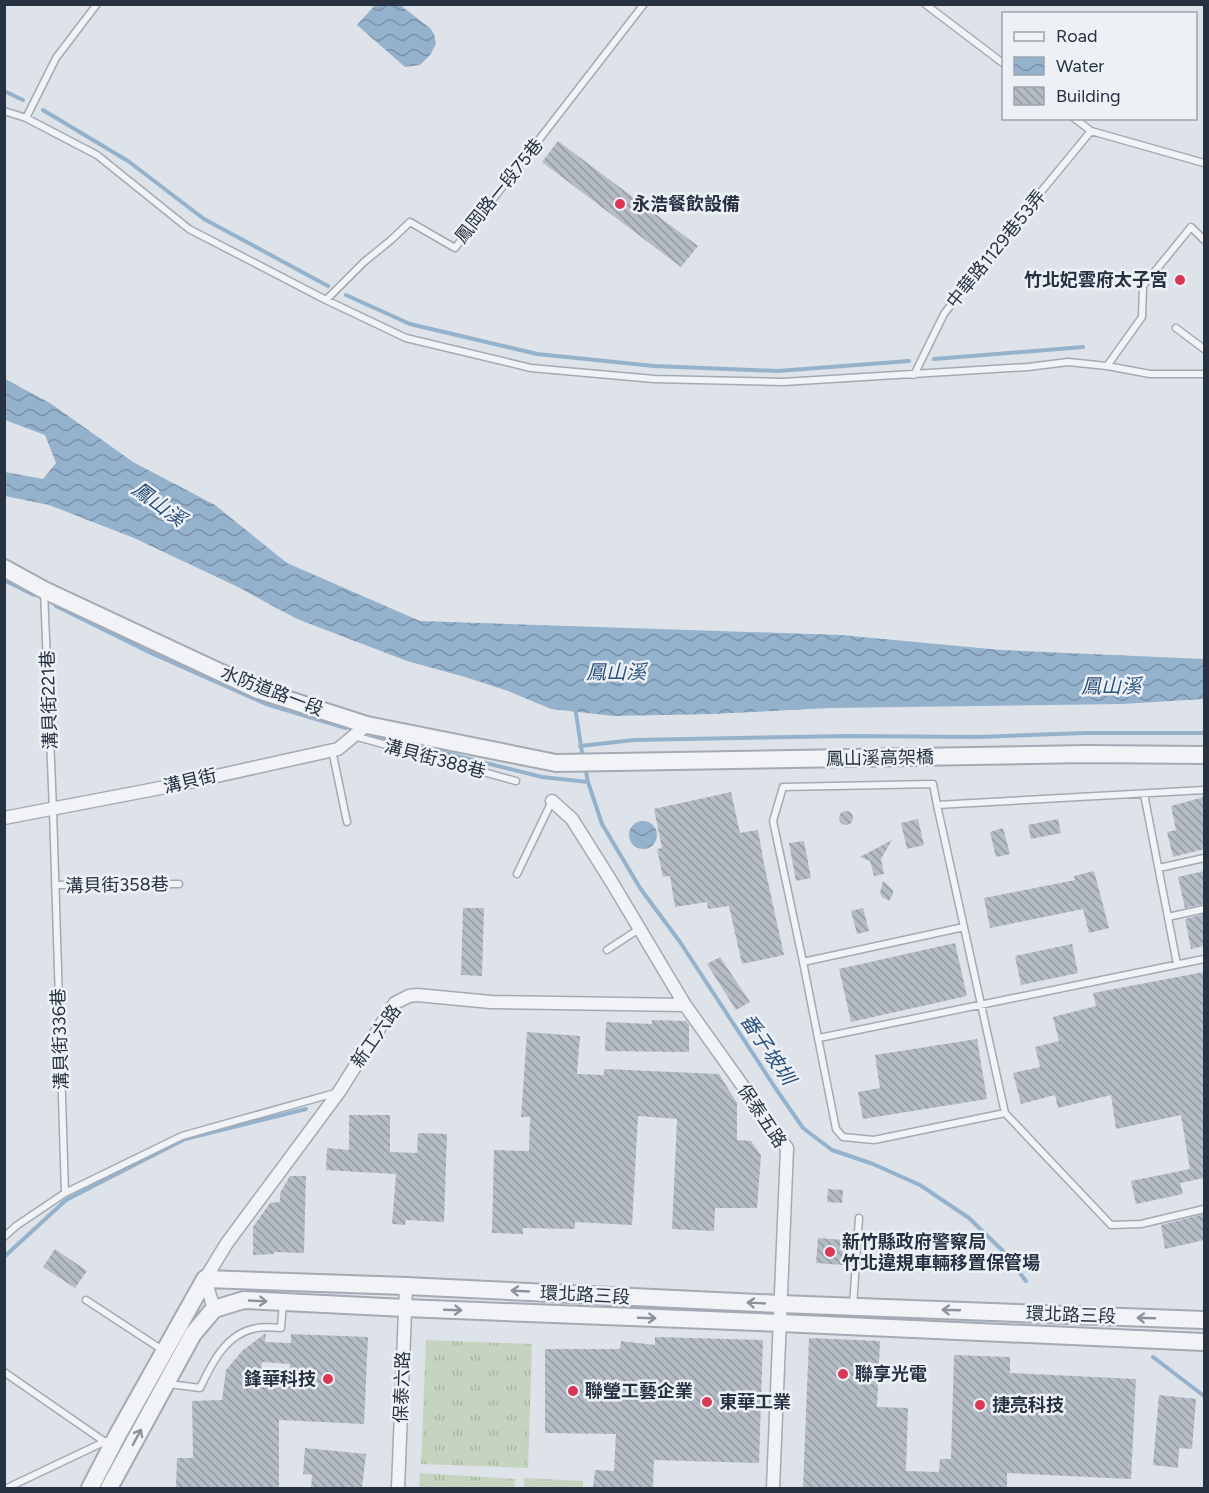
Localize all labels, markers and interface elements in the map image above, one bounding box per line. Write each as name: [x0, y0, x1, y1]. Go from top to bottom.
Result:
legend: [1002, 12, 1197, 120]
text: Road: [1056, 25, 1097, 47]
text: Water: [1056, 55, 1104, 77]
text: Building: [1056, 85, 1121, 107]
street label: 鳳岡路一段75巷: [450, 134, 548, 248]
street label: 中華路1129巷53弄: [942, 186, 1050, 312]
place label: 永浩餐飲設備: [632, 193, 740, 215]
marker: 永浩餐飲設備: [613, 197, 627, 211]
place label: 竹北妃雲府太子宮: [1024, 269, 1168, 291]
marker: 竹北妃雲府太子宮: [1173, 273, 1187, 287]
water label: 鳳山溪: [128, 477, 193, 533]
street label: 溝貝街221巷: [36, 650, 62, 750]
water label: 鳳山溪: [586, 660, 649, 684]
street label: 水防道路一段: [218, 661, 326, 721]
water label: 鳳山溪: [1081, 674, 1144, 698]
street label: 溝貝街388巷: [382, 735, 488, 783]
street label: 鳳山溪高架橋: [826, 746, 934, 770]
street label: 溝貝街: [161, 764, 219, 798]
street label: 溝貝街358巷: [65, 873, 169, 897]
street label: 溝貝街336巷: [47, 988, 73, 1090]
street label: 新工六路: [346, 1000, 406, 1072]
water label: 番子坡圳: [736, 1009, 802, 1091]
street label: 保泰五路: [733, 1080, 791, 1152]
place label: 新竹縣政府警察局 竹北違規車輛移置保管場: [842, 1231, 1040, 1274]
marker: 新竹縣政府警察局 竹北違規車輛移置保管場: [823, 1245, 837, 1259]
street label: 環北路三段: [539, 1282, 631, 1308]
one-way arrow: [510, 1286, 530, 1297]
one-way arrow: [247, 1295, 267, 1306]
one-way arrow: [747, 1297, 767, 1308]
street label: 環北路三段: [1026, 1302, 1116, 1328]
one-way arrow: [442, 1304, 462, 1316]
one-way arrow: [942, 1305, 962, 1316]
one-way arrow: [637, 1312, 657, 1323]
one-way arrow: [1137, 1312, 1157, 1323]
street label: 保泰六路: [390, 1351, 414, 1423]
place label: 聯享光電: [855, 1363, 927, 1385]
marker: 聯享光電: [836, 1367, 850, 1381]
place label: 鋒華科技: [244, 1368, 316, 1390]
marker: 鋒華科技: [321, 1372, 335, 1386]
place label: 聯瑩工藝企業: [585, 1380, 693, 1402]
marker: 聯瑩工藝企業: [566, 1384, 580, 1398]
place label: 東華工業: [719, 1391, 791, 1413]
place label: 捷亮科技: [992, 1394, 1064, 1416]
marker: 東華工業: [700, 1395, 714, 1409]
marker: 捷亮科技: [973, 1398, 987, 1412]
one-way arrow: [131, 1429, 143, 1446]

